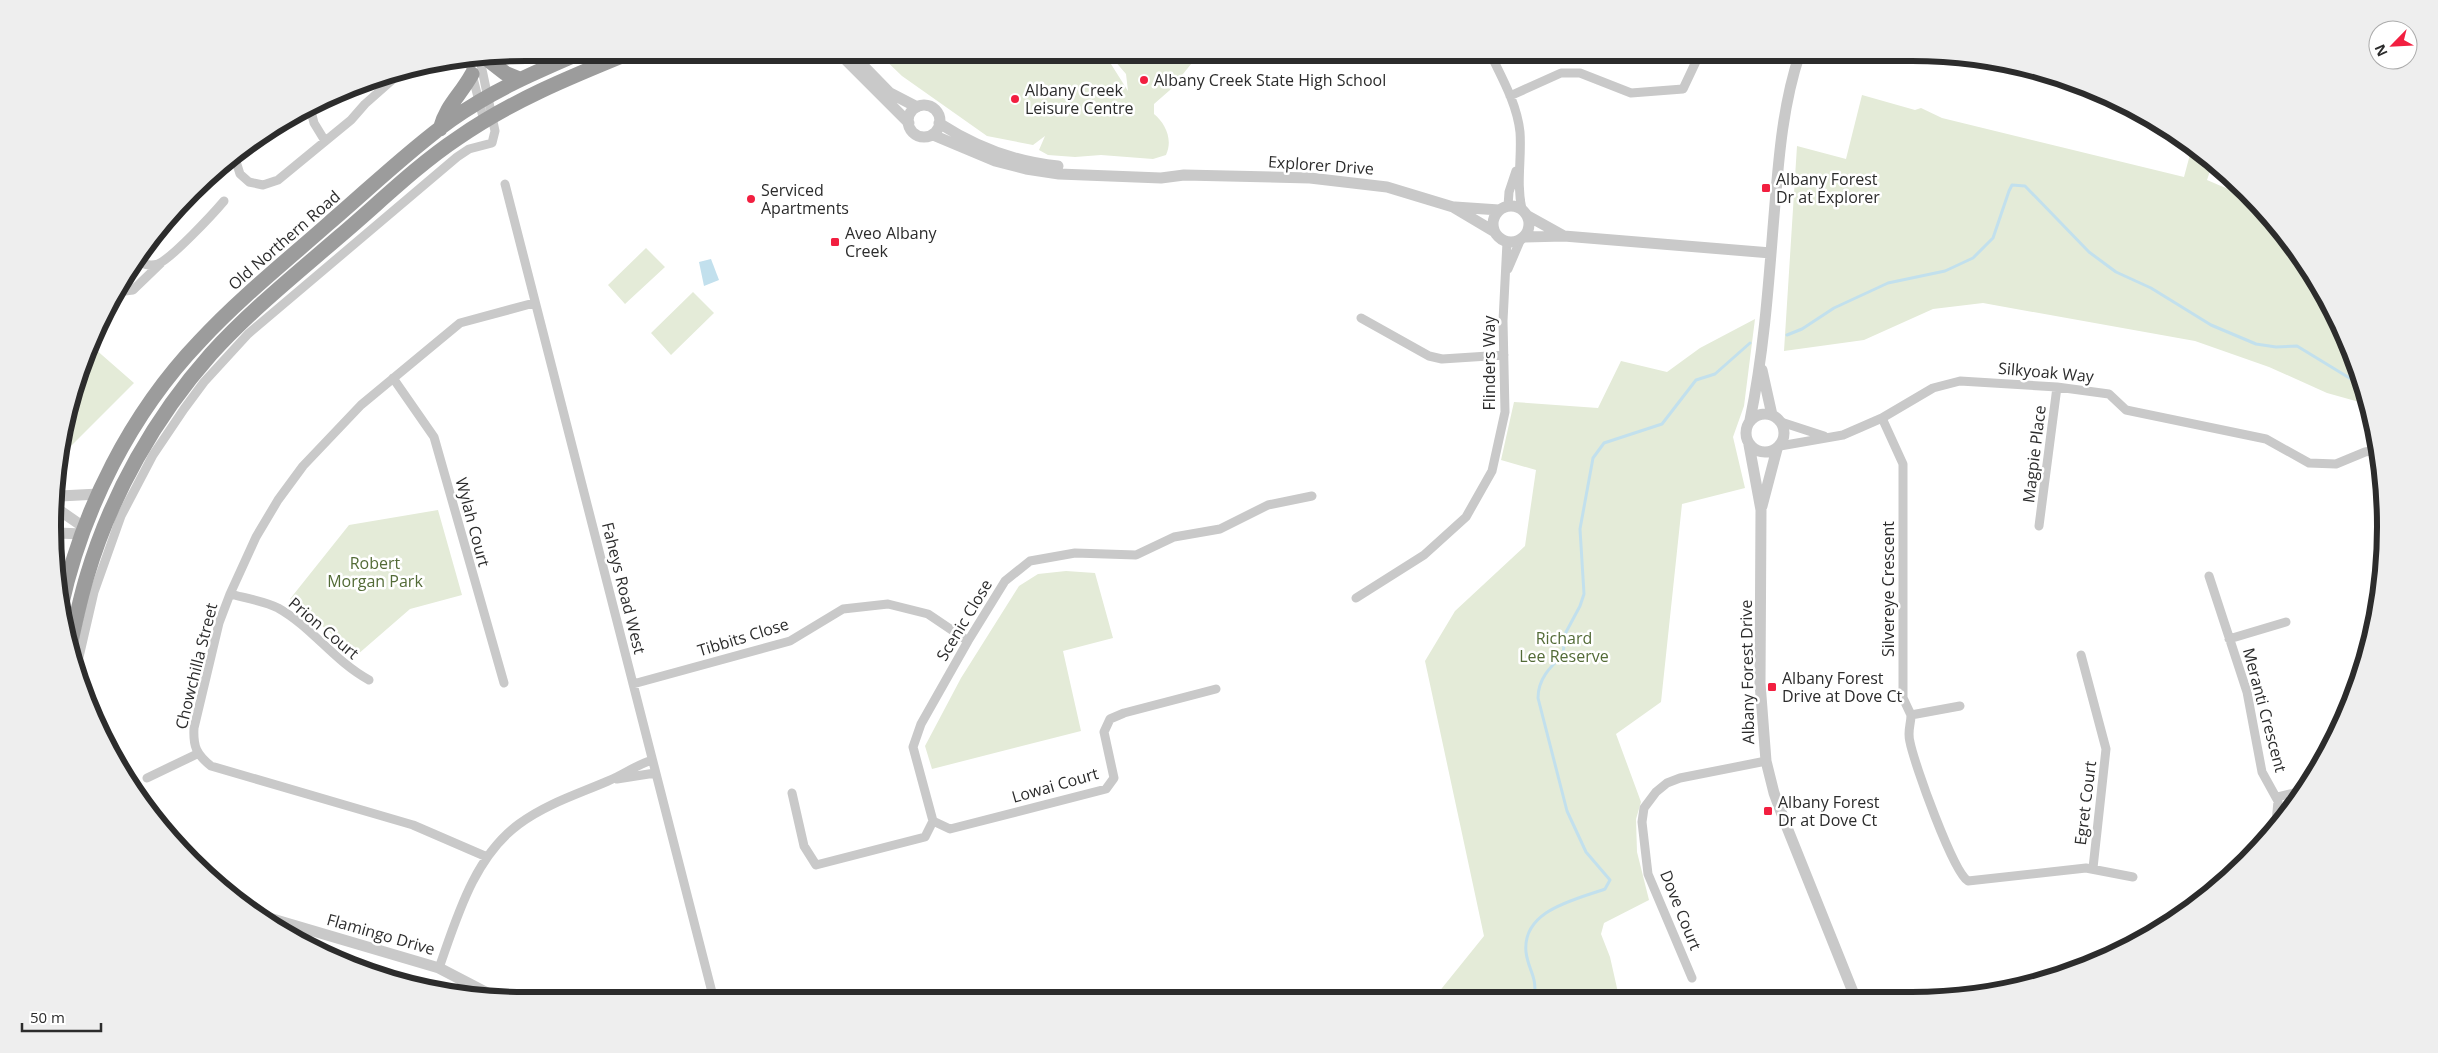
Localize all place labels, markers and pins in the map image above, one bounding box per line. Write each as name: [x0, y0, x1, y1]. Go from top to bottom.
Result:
place label: Albany Creek State High School: [1154, 69, 1386, 91]
marker: Albany Creek State High School: [1138, 74, 1150, 86]
place label: Albany Creek Leisure Centre: [1025, 79, 1134, 119]
marker: Albany Creek Leisure Centre: [1009, 93, 1021, 105]
place label: Albany Forest Dr at Explorer: [1776, 168, 1880, 208]
place label: Serviced Apartments: [761, 179, 849, 219]
marker: Albany Forest Dr at Explorer: [1760, 182, 1772, 194]
marker: Serviced Apartments: [745, 193, 757, 205]
place label: Aveo Albany Creek: [845, 222, 938, 262]
marker: Aveo Albany Creek: [829, 236, 841, 248]
place label: Albany Forest Drive at Dove Ct: [1782, 667, 1903, 707]
marker: Albany Forest Drive at Dove Ct: [1766, 681, 1778, 693]
place label: Albany Forest Dr at Dove Ct: [1778, 791, 1880, 831]
marker: Albany Forest Dr at Dove Ct: [1762, 805, 1774, 817]

